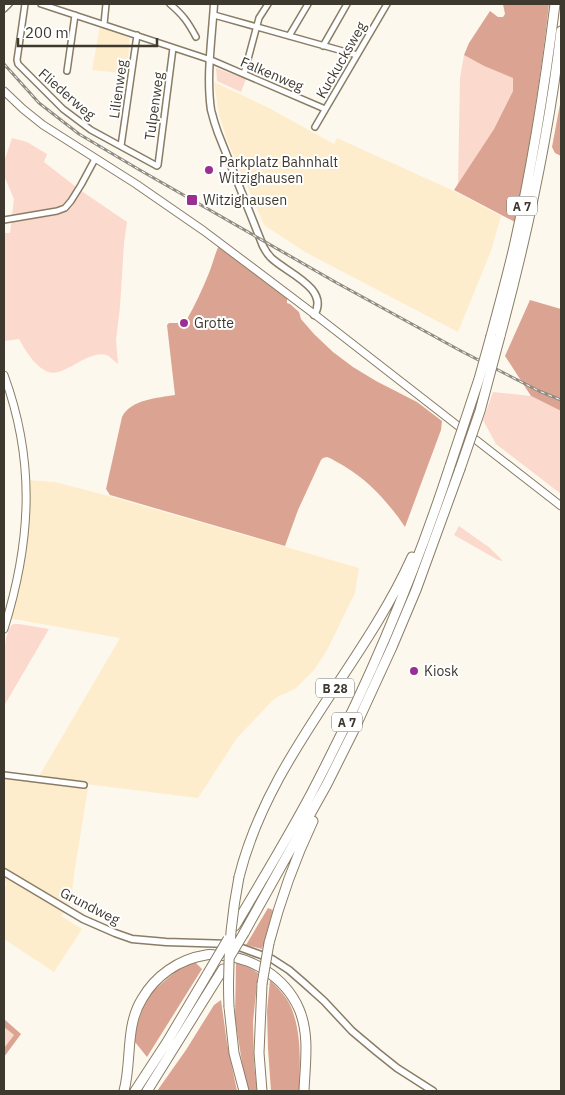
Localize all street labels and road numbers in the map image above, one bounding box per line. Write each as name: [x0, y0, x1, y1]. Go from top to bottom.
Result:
street label: Kuckucksweg: [312, 18, 371, 102]
street label: Falkenweg: [238, 53, 307, 96]
street label: Lilienweg: [105, 58, 131, 120]
street label: Fliederweg: [35, 64, 100, 124]
street label: Tulpenweg: [140, 70, 168, 141]
road number: A 7: [507, 197, 537, 216]
road number: B 28: [316, 678, 354, 698]
road number: A 7: [332, 712, 362, 732]
street label: Grundweg: [57, 883, 123, 929]

